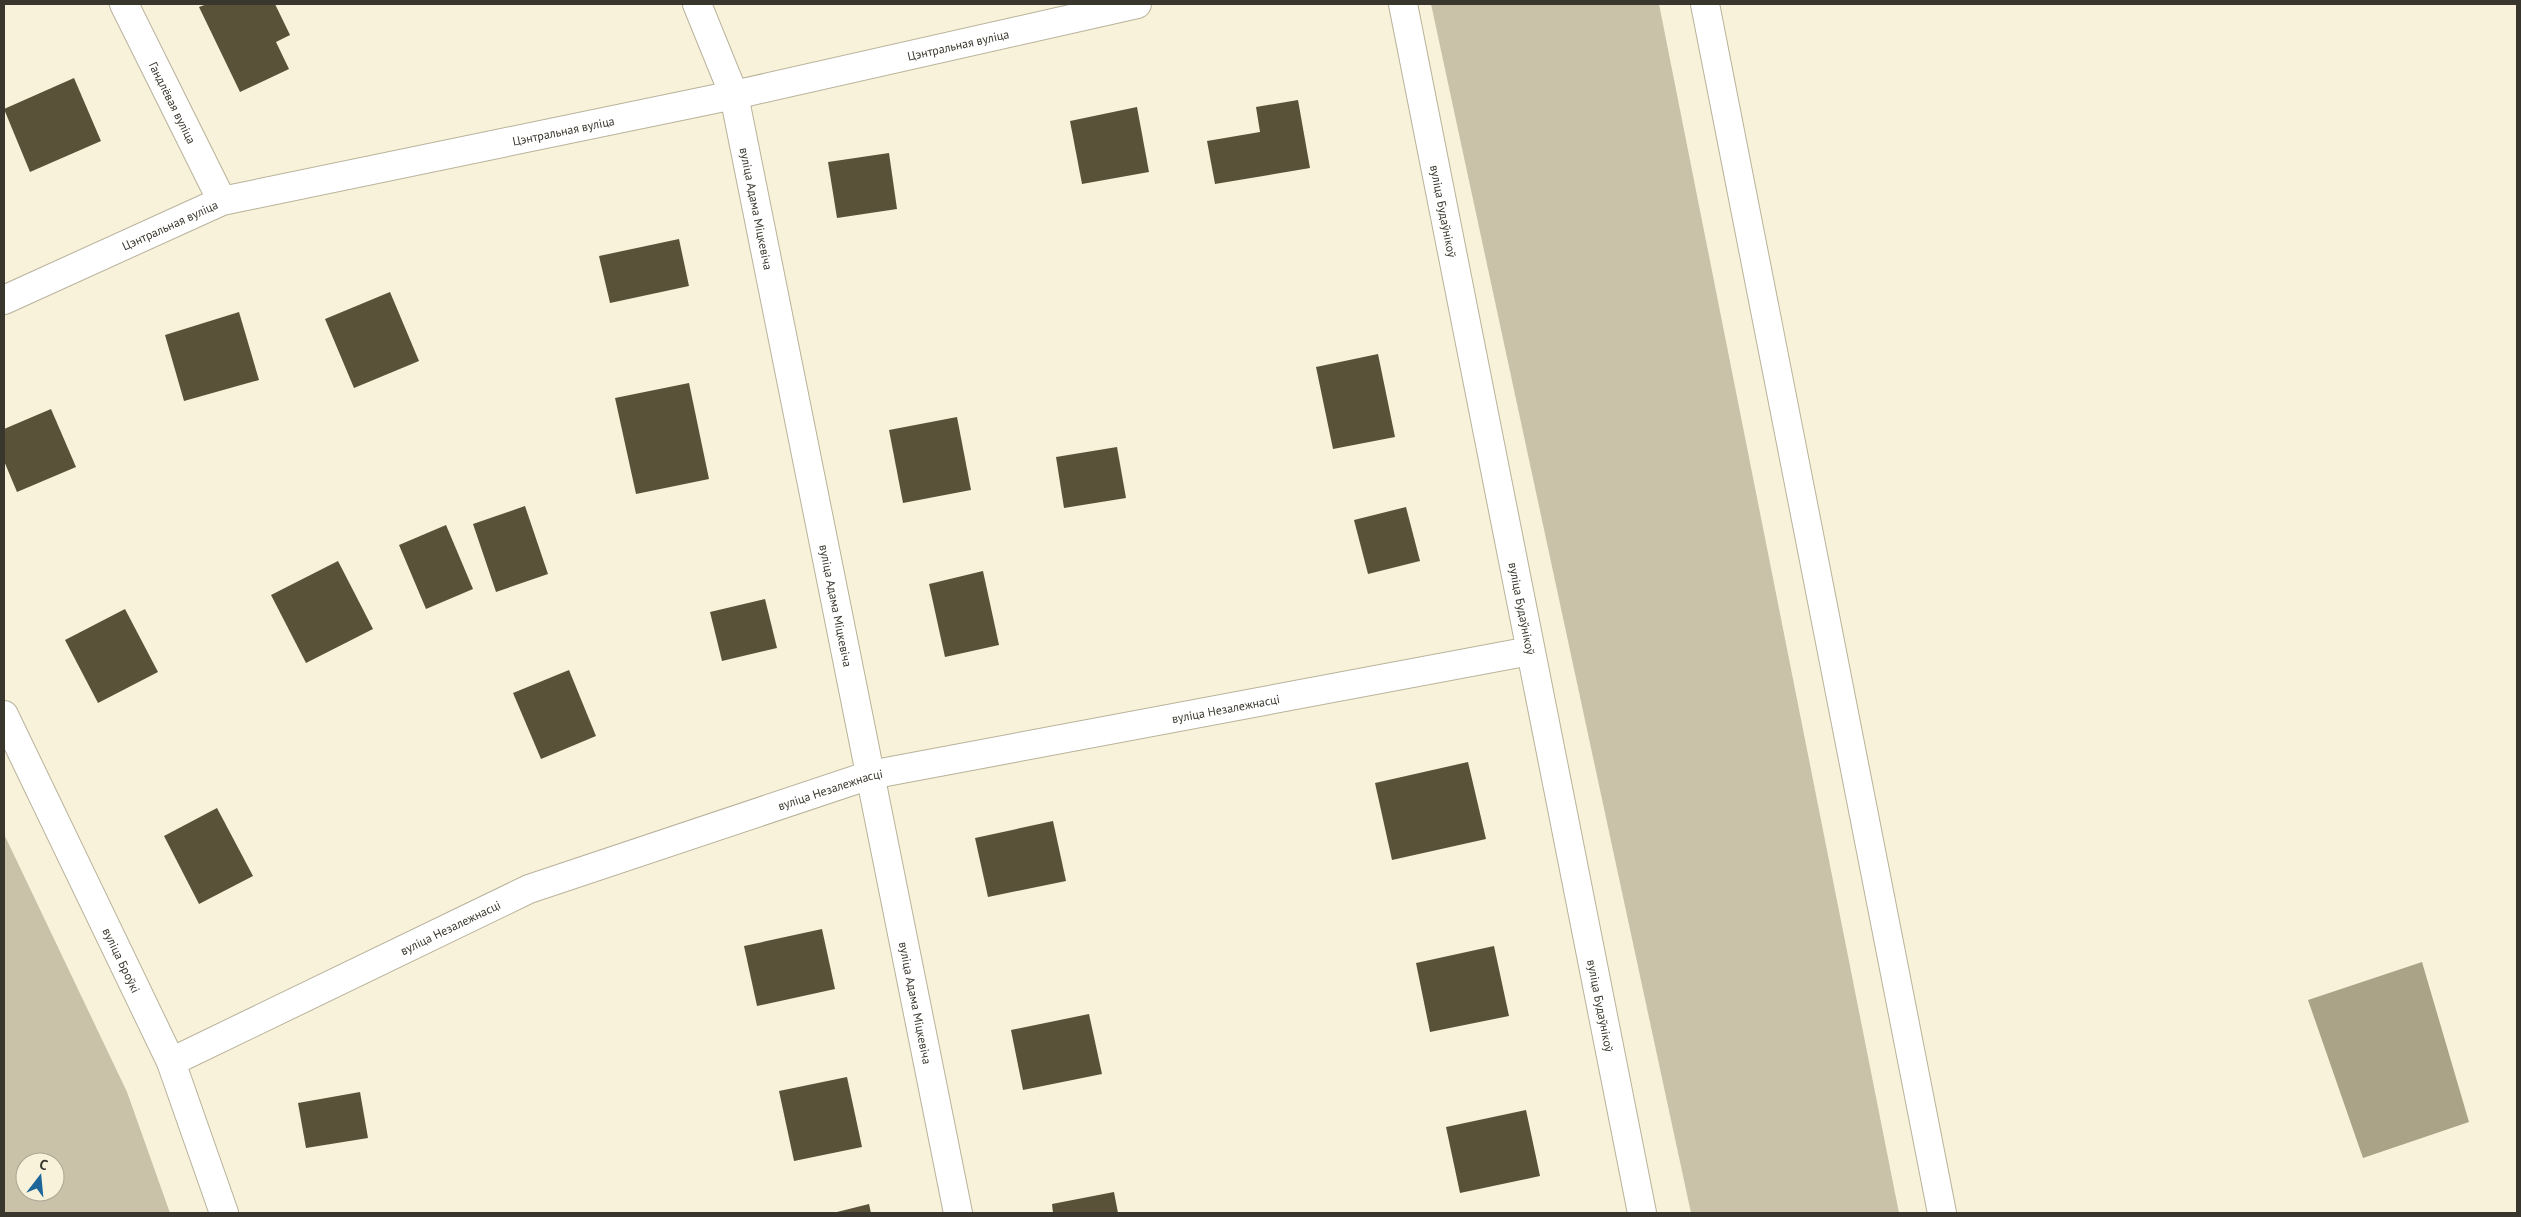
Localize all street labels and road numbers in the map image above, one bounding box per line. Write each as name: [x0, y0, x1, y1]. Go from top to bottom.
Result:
street label: Цэнтральная вуліца: [906, 26, 1010, 63]
street label: Гандлёвая вуліца: [146, 59, 200, 146]
street label: Цэнтральная вуліца: [511, 112, 616, 148]
street label: вуліца Адама Міцкевіча: [737, 146, 776, 271]
street label: вуліца Будаўнікоў: [1427, 164, 1460, 259]
street label: Цэнтральная вуліца: [119, 196, 220, 253]
street label: вуліца Адама Міцкевіча: [817, 543, 856, 668]
street label: вуліца Будаўнікоў: [1506, 561, 1539, 656]
street label: вуліца Незалежнасці: [1170, 691, 1281, 726]
street label: вуліца Незалежнасці: [776, 765, 884, 813]
street label: вуліца Незалежнасці: [398, 897, 503, 958]
street label: вуліца Броўкі: [100, 925, 144, 995]
street label: вуліца Адама Міцкевіча: [896, 940, 935, 1065]
street label: вуліца Будаўнікоў: [1585, 958, 1618, 1053]

